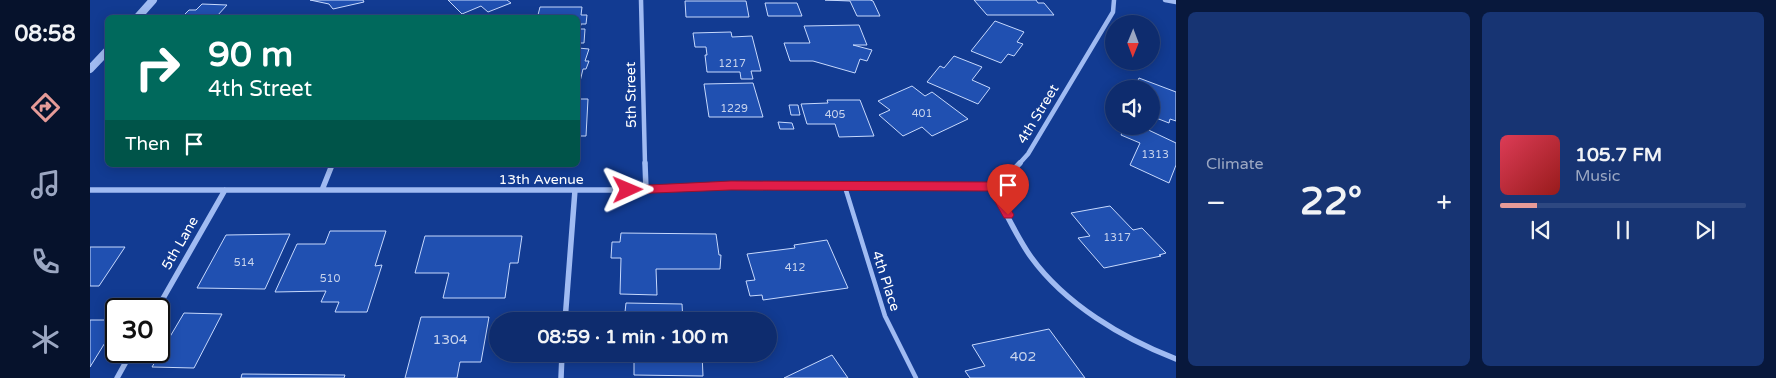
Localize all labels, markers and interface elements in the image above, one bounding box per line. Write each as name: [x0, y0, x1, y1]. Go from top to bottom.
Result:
north arrow: [1105, 15, 1160, 70]
map controls: [1105, 15, 1160, 135]
text: 08:58: [15, 21, 75, 47]
text: 90 m: [208, 34, 293, 76]
icon: right: [125, 35, 190, 100]
house number: 1217: [718, 57, 746, 70]
street label: 5th Street: [622, 61, 640, 128]
text: 4th Street: [208, 76, 312, 102]
button: sound: [1105, 80, 1160, 135]
street label: 4th Street: [1014, 81, 1063, 147]
icon: directions: [28, 90, 63, 125]
house number: 1229: [720, 102, 748, 115]
house number: 401: [912, 107, 932, 120]
house number: 405: [825, 108, 845, 121]
icon: arrive: [180, 130, 208, 158]
text: Then: [125, 133, 170, 155]
text: 105.7 FM: [1575, 144, 1662, 166]
house number: 1313: [1141, 148, 1169, 161]
text: Climate: [1206, 154, 1264, 174]
position arrow: [601, 163, 653, 215]
pin: [987, 164, 1029, 215]
text: Music: [1575, 166, 1620, 186]
icon: music: [28, 167, 63, 202]
street label: 13th Avenue: [498, 171, 584, 188]
icon: arrive: [994, 171, 1022, 199]
text: 22°: [1300, 179, 1362, 225]
text: −: [1206, 186, 1226, 220]
text: +: [1436, 186, 1452, 220]
street label: 5th Lane: [158, 213, 202, 273]
icon: previous: [1527, 216, 1555, 244]
icon: pause: [1609, 216, 1637, 244]
icon: next: [1691, 216, 1719, 244]
house number: 1317: [1103, 231, 1131, 244]
icon: phone: [28, 244, 63, 279]
street label: 4th Place: [868, 249, 904, 313]
house number: 514: [234, 256, 254, 269]
house number: 412: [785, 261, 805, 274]
house number: 510: [320, 272, 340, 285]
speed limit sign: 30: [105, 298, 170, 363]
icon: climate: [28, 322, 63, 357]
text: 08:59 · 1 min · 100 m: [537, 326, 729, 348]
house number: 1304: [432, 331, 468, 348]
house number: 402: [1010, 348, 1036, 365]

